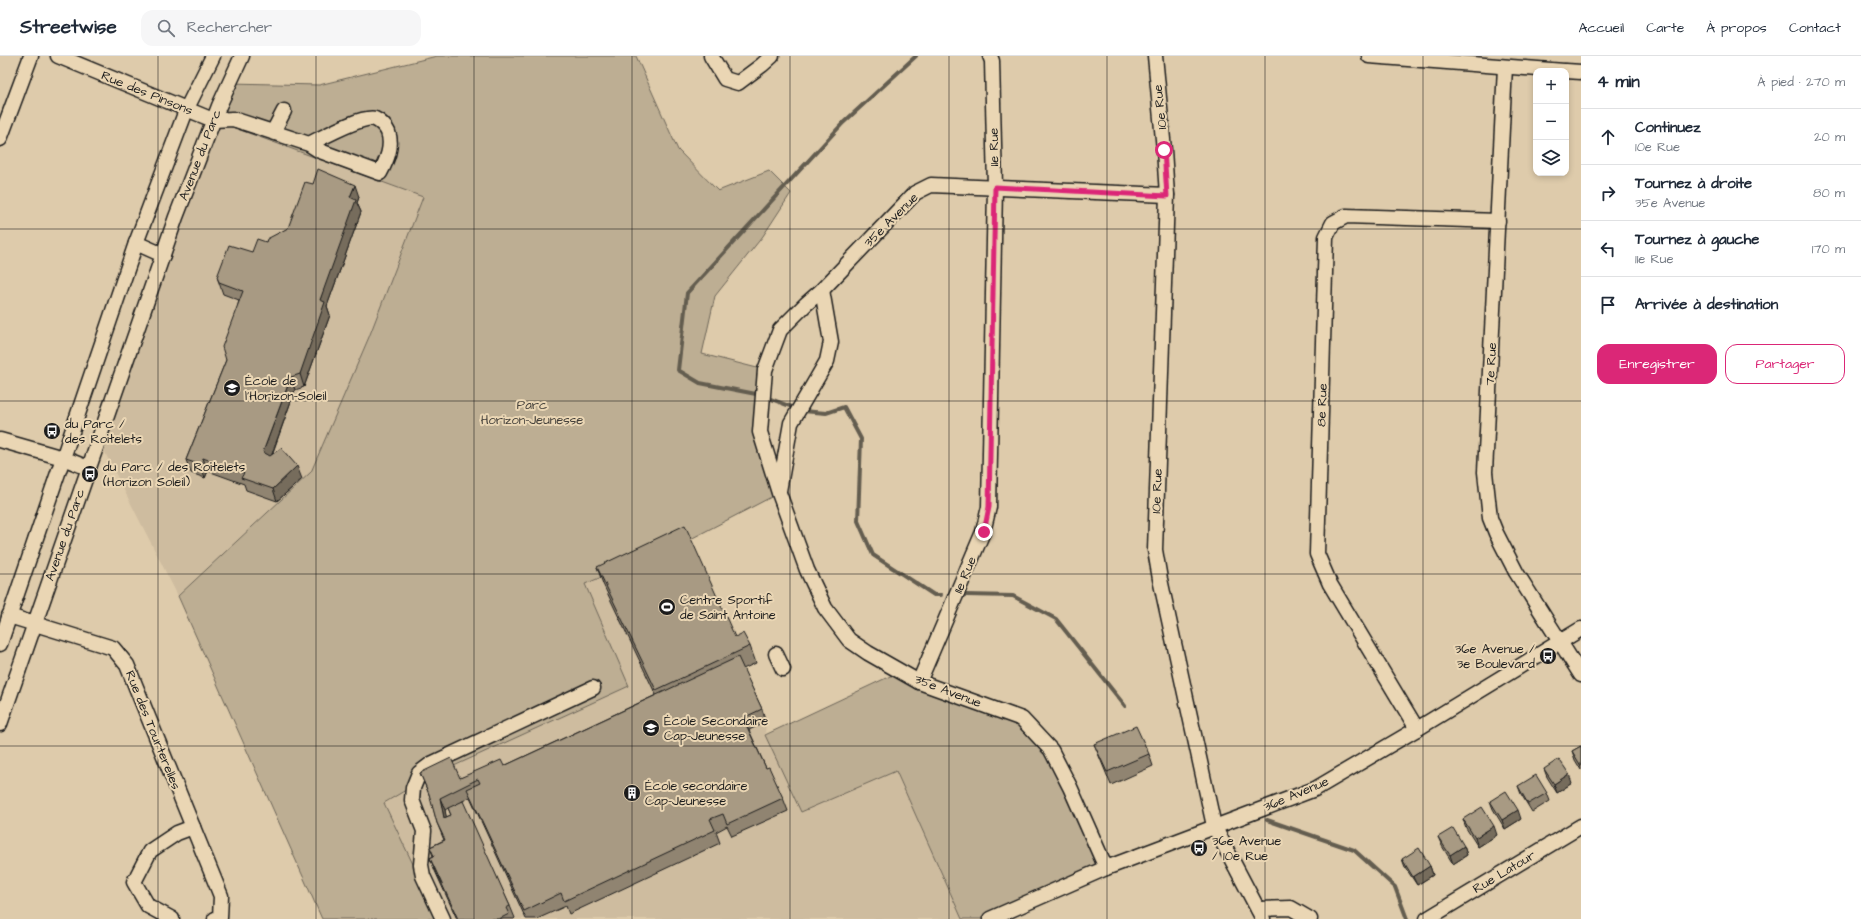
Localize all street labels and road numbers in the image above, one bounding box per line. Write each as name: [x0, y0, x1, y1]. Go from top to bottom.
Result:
street label: Rue des Pinsons: [99, 66, 196, 120]
street label: 10e Rue: [1149, 84, 1171, 130]
street label: Avenue du Parc: [174, 107, 226, 203]
street label: 11e Rue: [985, 128, 1003, 166]
street label: 35e Avenue: [860, 189, 922, 251]
street label: 7e Rue: [1481, 342, 1501, 386]
street label: 8e Rue: [1312, 383, 1332, 427]
street label: 10e Rue: [1147, 468, 1167, 514]
street label: Avenue du Parc: [41, 487, 89, 583]
street label: 11e Rue: [949, 554, 981, 596]
street label: Rue des Tourterelles: [121, 668, 185, 793]
street label: 35e Avenue: [912, 670, 984, 712]
street label: 36e Avenue: [1261, 772, 1331, 816]
street label: Rue Latour: [1469, 846, 1539, 898]

